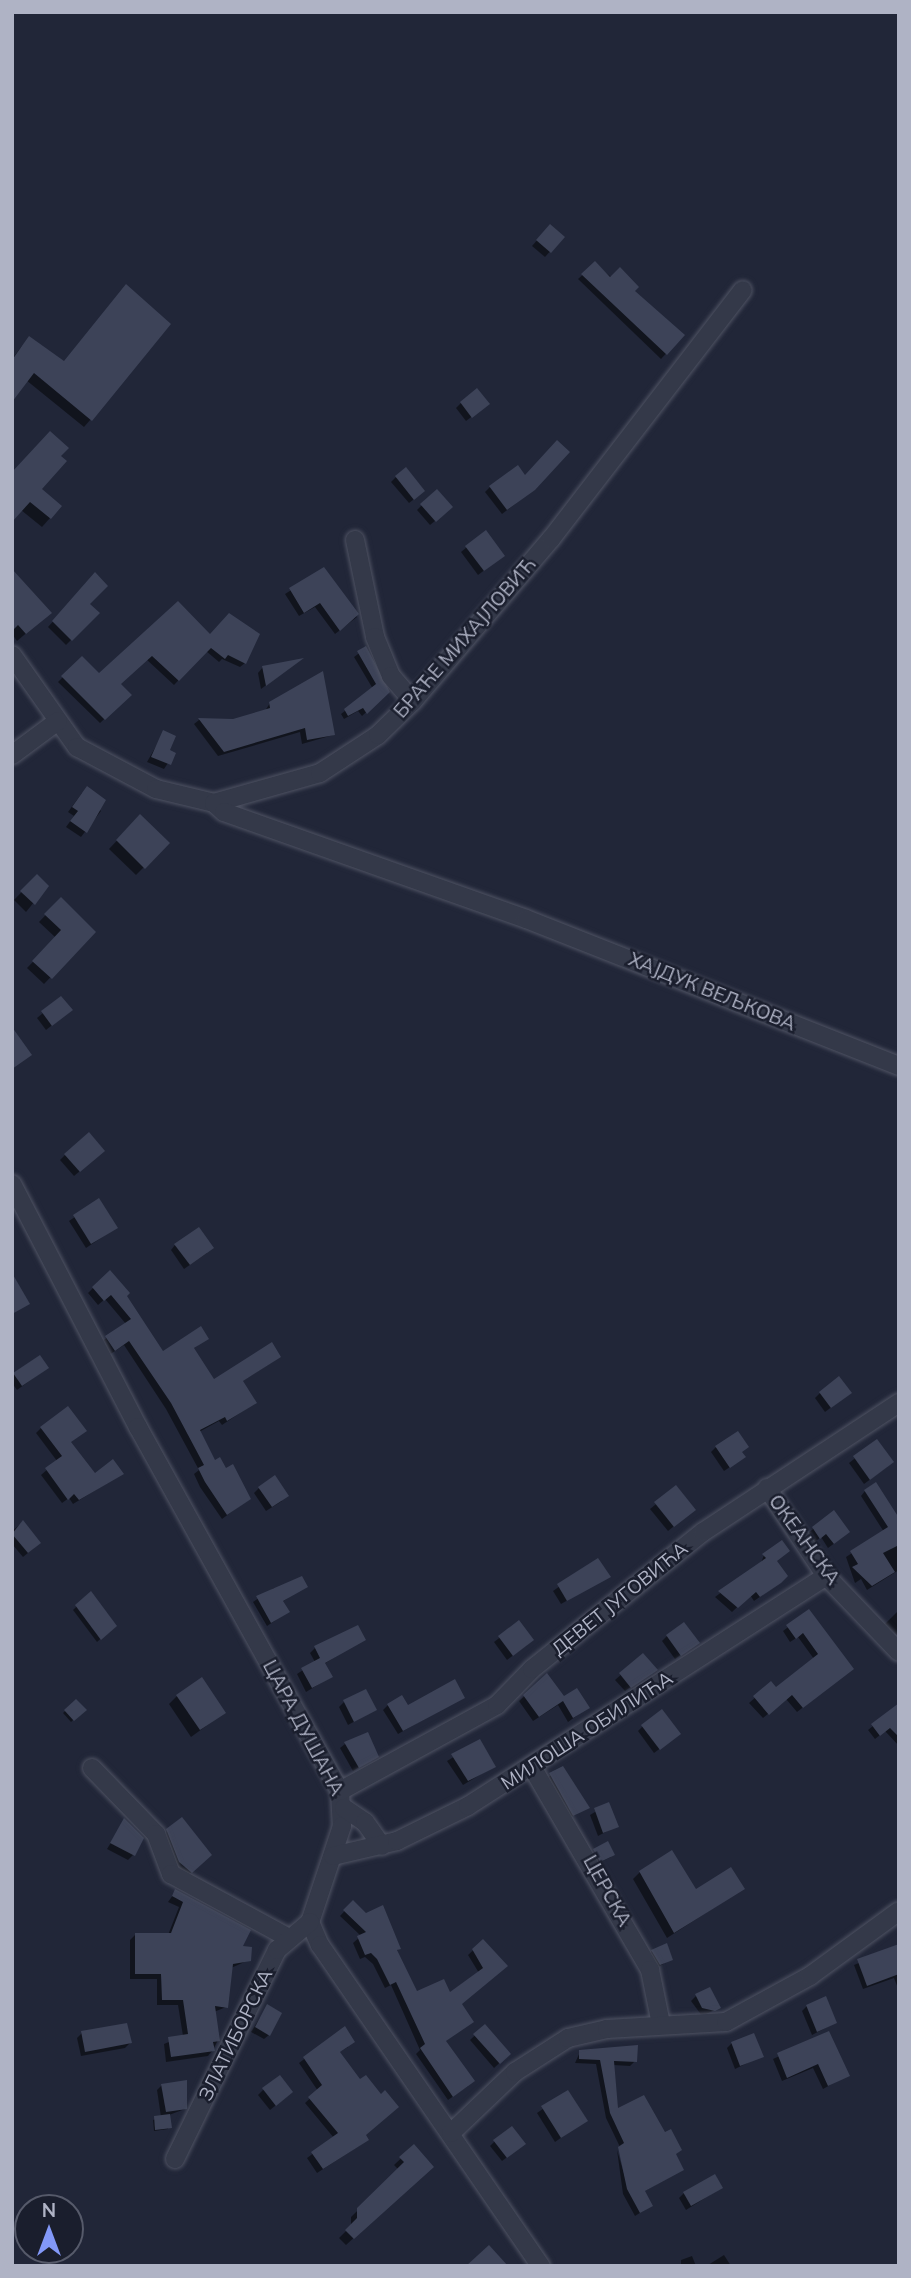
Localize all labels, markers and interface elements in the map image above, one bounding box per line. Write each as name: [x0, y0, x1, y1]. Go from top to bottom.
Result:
street label: БРАЋЕ МИХАЈЛОВИЋ: [389, 553, 541, 723]
street label: ХАЈДУК ВЕЉКОВА: [625, 948, 799, 1036]
street label: ОКЕАНСКА: [764, 1491, 844, 1589]
street label: ДЕВЕТ ЈУГОВИЋА: [548, 1537, 692, 1661]
street label: ЦАРА ДУШАНА: [258, 1656, 348, 1800]
street label: МИЛОША ОБИЛИЋА: [497, 1667, 677, 1795]
street label: ЦЕРСКА: [578, 1851, 636, 1931]
street label: ЗЛАТИБОРСКА: [194, 1965, 278, 2105]
north arrow: [14, 2194, 84, 2264]
text: N: [42, 2198, 56, 2222]

